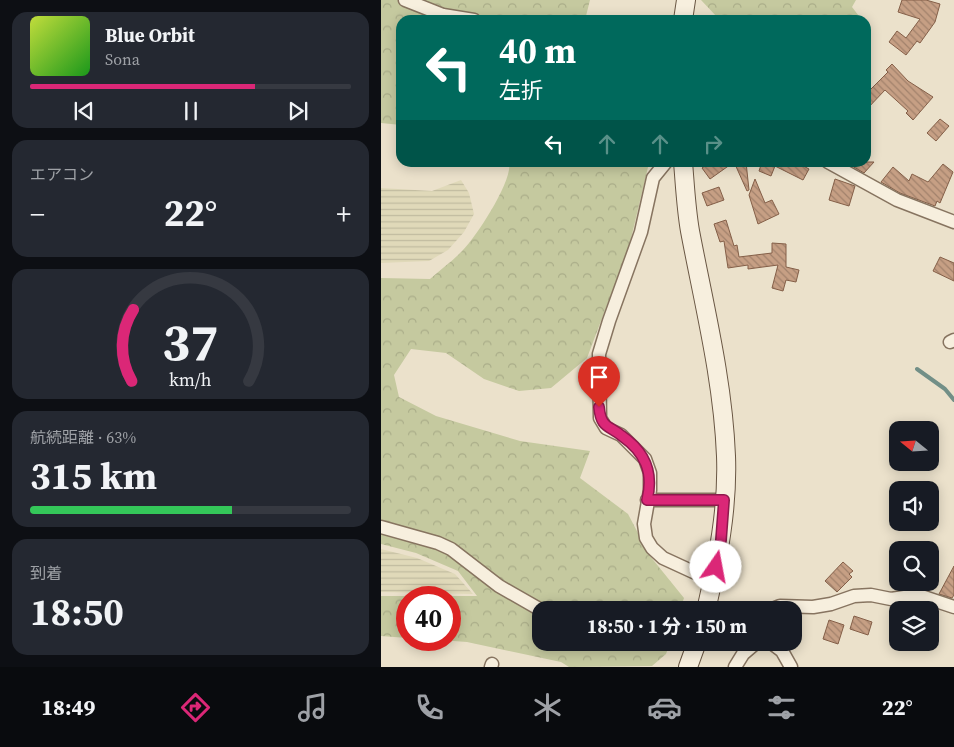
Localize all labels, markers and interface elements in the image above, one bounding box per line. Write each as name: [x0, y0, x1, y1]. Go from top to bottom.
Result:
text: Blue Orbit: [105, 22, 195, 48]
text: 40 m: [499, 27, 576, 75]
icon: left: [416, 35, 481, 100]
text: Sona: [105, 48, 140, 70]
text: 左折: [499, 75, 543, 105]
icon: previous: [70, 97, 98, 125]
icon: pause: [177, 97, 205, 125]
icon: next: [284, 97, 312, 125]
icon: left: [540, 130, 568, 158]
icon: ahead: [593, 130, 621, 158]
icon: ahead: [646, 130, 674, 158]
icon: right: [699, 130, 727, 158]
text: エアコン: [30, 163, 94, 185]
text: 22°: [164, 187, 217, 239]
text: −: [30, 195, 45, 233]
text: +: [336, 195, 351, 233]
text: 37: [162, 306, 219, 377]
pin: [578, 356, 620, 407]
icon: arrive: [585, 363, 613, 391]
text: km/h: [169, 367, 212, 392]
north arrow: [889, 421, 939, 471]
map controls: [889, 421, 939, 651]
text: 航続距離 · 63%: [30, 426, 136, 448]
text: 315 km: [30, 450, 157, 502]
button: sound: [889, 481, 939, 531]
position arrow: [689, 540, 741, 592]
button: search: [889, 541, 939, 591]
text: 到着: [30, 562, 62, 584]
text: 18:50: [30, 586, 124, 638]
speed limit sign: 40: [396, 586, 461, 651]
button: layers: [889, 601, 939, 651]
text: 18:50 · 1 分 · 150 m: [587, 613, 747, 639]
icon: directions: [178, 690, 213, 725]
icon: music: [295, 690, 330, 725]
icon: phone: [412, 690, 447, 725]
icon: climate: [530, 690, 565, 725]
icon: car: [647, 690, 682, 725]
icon: filters: [764, 690, 799, 725]
text: 18:49: [41, 692, 95, 722]
text: 22°: [882, 692, 913, 722]

